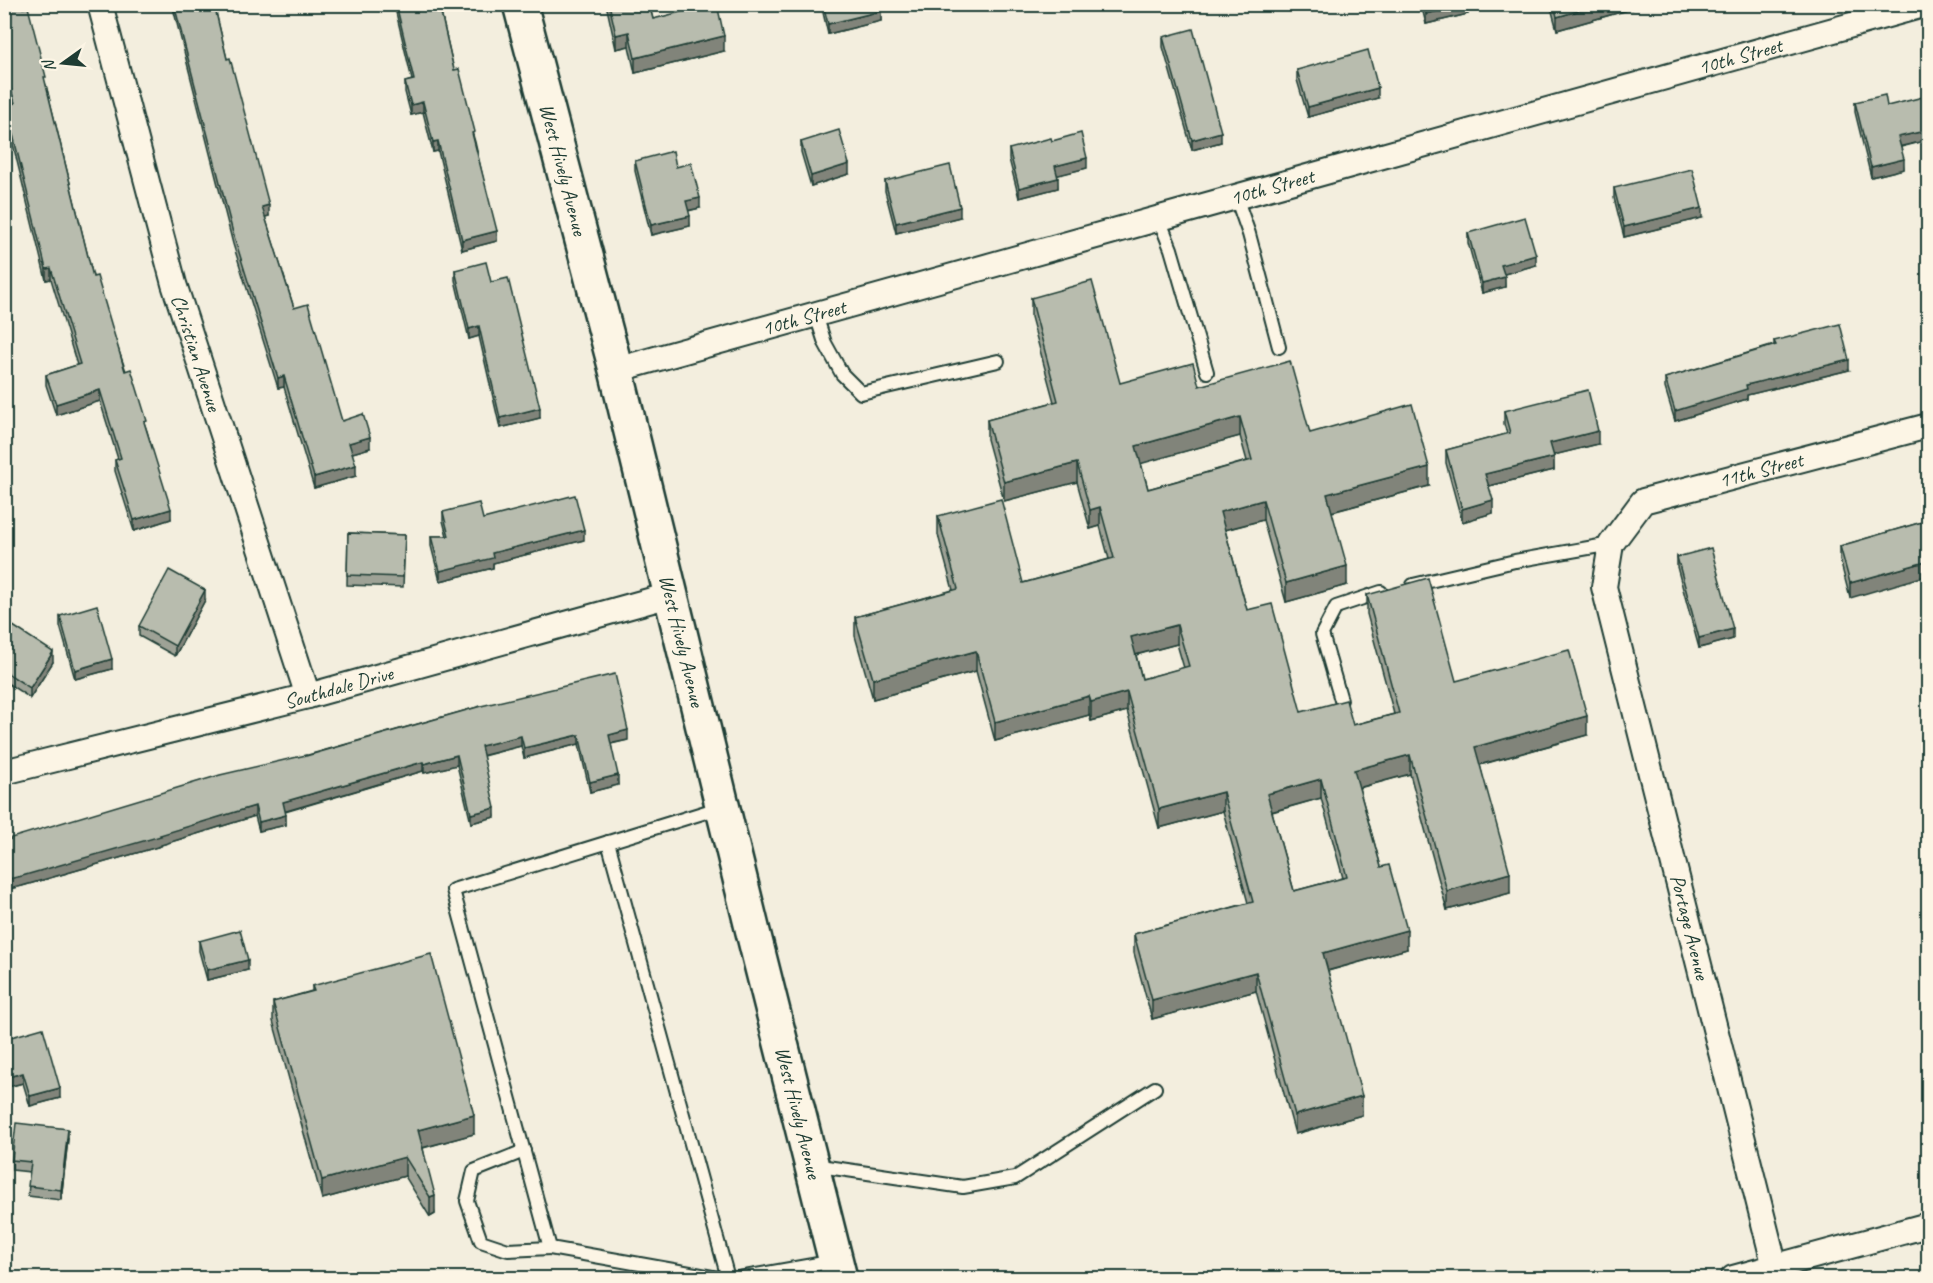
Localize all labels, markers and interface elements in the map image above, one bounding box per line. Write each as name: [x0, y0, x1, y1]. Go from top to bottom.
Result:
street label: 10th Street: [1695, 32, 1787, 80]
north arrow: [33, 33, 93, 93]
text: N: [38, 56, 60, 74]
street label: West Hively Avenue: [534, 101, 593, 239]
street label: 10th Street: [1227, 162, 1319, 211]
street label: Christian Avenue: [165, 291, 228, 415]
street label: 10th Street: [759, 293, 851, 342]
street label: 11th Street: [1716, 446, 1807, 494]
street label: West Hively Avenue: [653, 572, 711, 711]
street label: Southdale Drive: [281, 660, 397, 714]
street label: Portage Avenue: [1664, 872, 1716, 983]
street label: West Hively Avenue: [769, 1044, 828, 1182]

